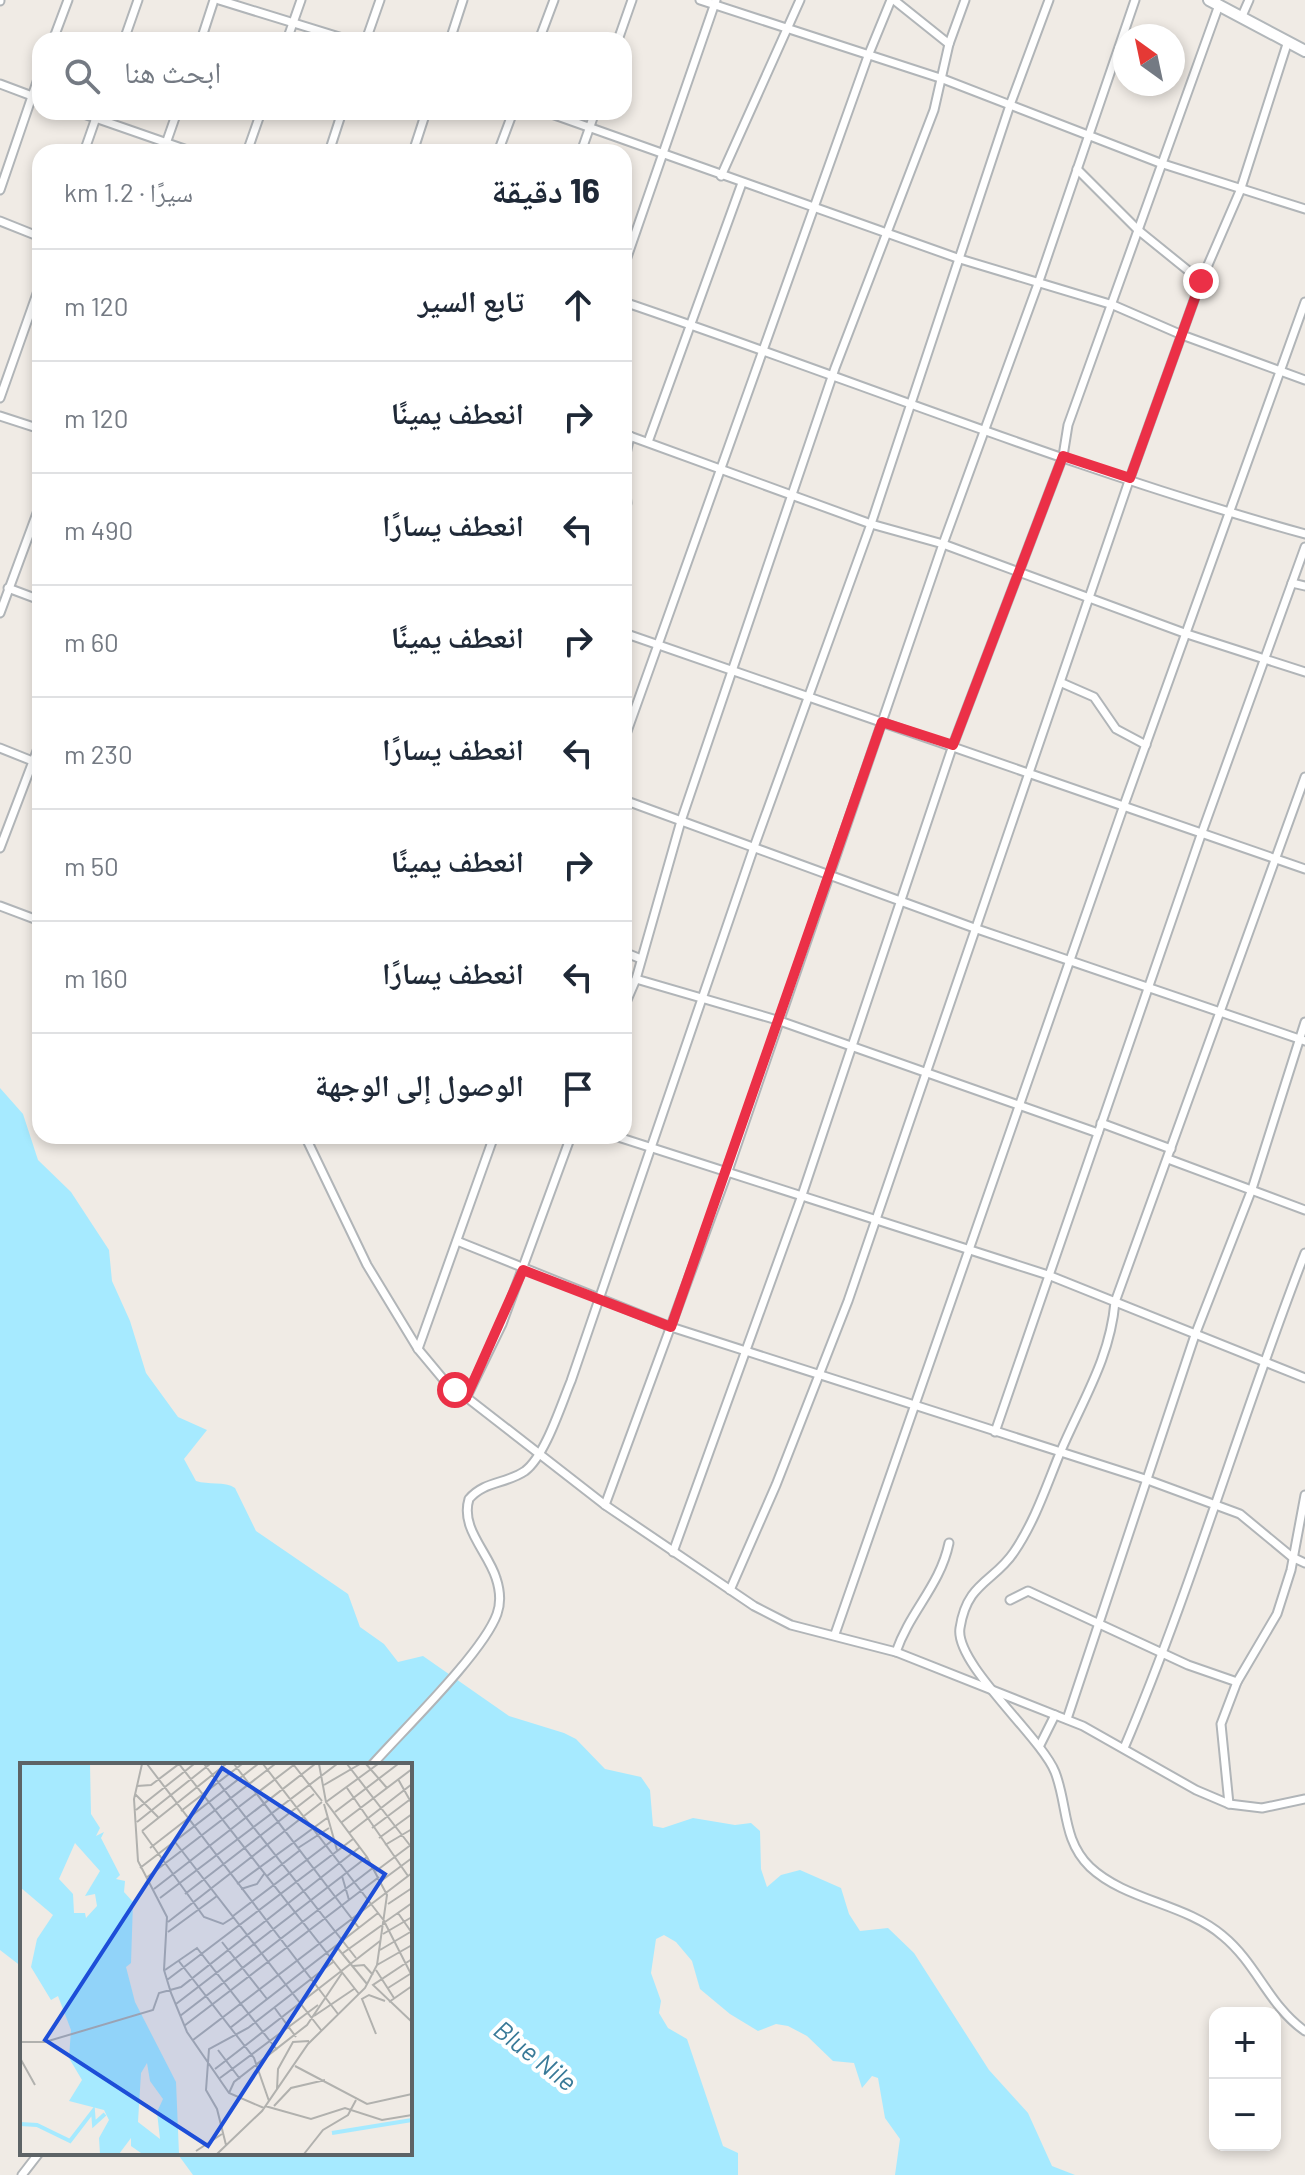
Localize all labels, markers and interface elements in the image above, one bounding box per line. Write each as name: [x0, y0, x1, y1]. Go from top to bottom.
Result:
north arrow: [1113, 24, 1185, 96]
search box: [32, 32, 632, 120]
text: ابحث هنا: [124, 53, 221, 89]
icon: search: [60, 54, 104, 98]
text: 16 دقيقة: [492, 169, 600, 210]
text: سيرًا · 1.2 km: [64, 176, 193, 207]
route end: [1183, 263, 1219, 299]
text: تابع السير: [418, 282, 524, 318]
icon: ahead: [556, 283, 600, 327]
text: 120 m: [64, 290, 128, 321]
text: انعطف يمينًا: [391, 394, 524, 430]
icon: right: [556, 395, 600, 439]
text: 120 m: [64, 402, 128, 433]
text: انعطف يسارًا: [382, 506, 524, 542]
icon: left: [556, 507, 600, 551]
text: 490 m: [64, 514, 133, 545]
text: انعطف يمينًا: [391, 618, 524, 654]
icon: right: [556, 619, 600, 663]
text: 60 m: [64, 626, 119, 657]
text: انعطف يسارًا: [382, 730, 524, 766]
icon: left: [556, 731, 600, 775]
text: 230 m: [64, 738, 133, 769]
text: انعطف يمينًا: [391, 842, 524, 878]
icon: right: [556, 843, 600, 887]
text: 50 m: [64, 850, 119, 881]
text: انعطف يسارًا: [382, 954, 524, 990]
icon: left: [556, 955, 600, 999]
text: 160 m: [64, 962, 128, 993]
text: الوصول إلى الوجهة: [315, 1066, 524, 1102]
icon: arrive: [556, 1067, 600, 1111]
route start: [437, 1372, 473, 1408]
inset map: [20, 1763, 412, 2155]
map controls: [1209, 2007, 1281, 2151]
button: +: [1209, 2007, 1281, 2079]
water label: Blue Nile: [488, 2013, 583, 2097]
button: −: [1209, 2079, 1281, 2151]

